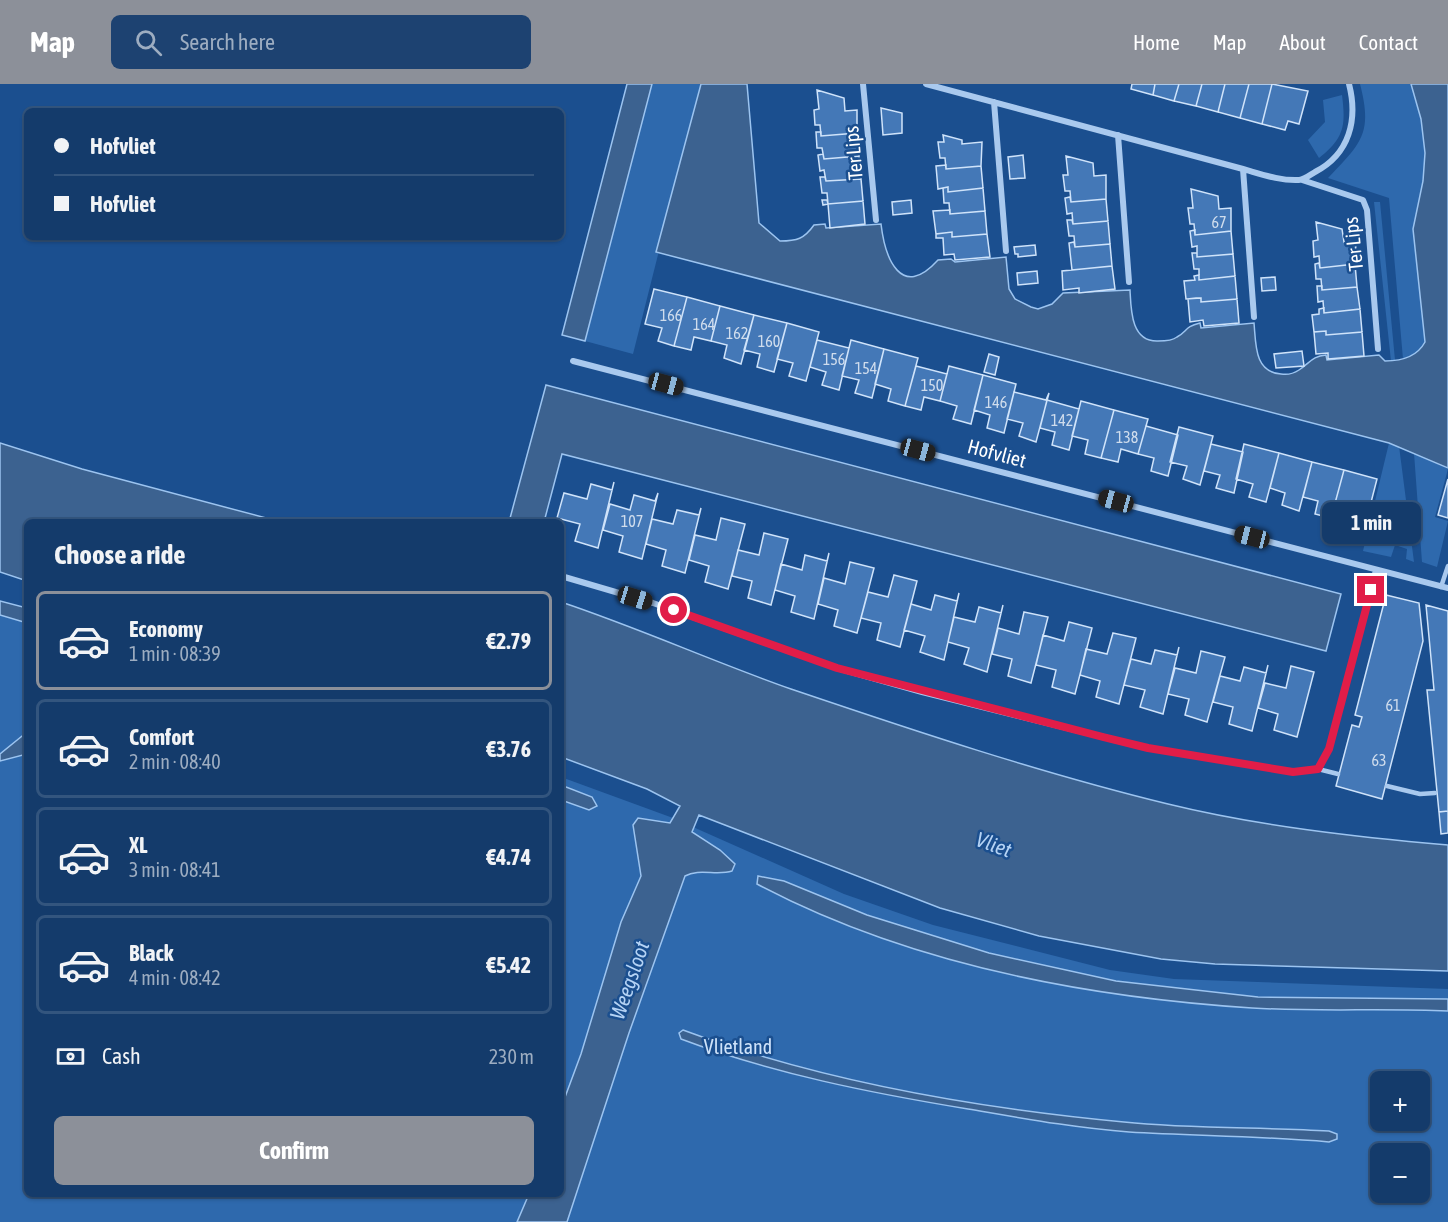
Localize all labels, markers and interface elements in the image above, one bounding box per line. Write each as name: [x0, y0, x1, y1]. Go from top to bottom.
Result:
search box: [111, 15, 531, 69]
text: Map: [30, 26, 75, 58]
icon: search: [132, 26, 165, 59]
text: Search here: [180, 29, 275, 55]
text: Home: [1133, 30, 1180, 54]
text: Map: [1213, 30, 1247, 54]
text: About: [1280, 30, 1326, 54]
text: Contact: [1359, 30, 1418, 54]
street label: Ter Lips: [839, 125, 867, 181]
text: Hofvliet: [90, 133, 155, 159]
text: Hofvliet: [90, 191, 155, 217]
house number: 67: [1211, 213, 1227, 231]
street label: Ter Lips: [1339, 216, 1367, 272]
house number: 166: [660, 306, 682, 324]
house number: 164: [693, 315, 715, 333]
house number: 162: [726, 324, 748, 342]
house number: 160: [758, 332, 780, 350]
house number: 156: [823, 350, 845, 368]
house number: 154: [855, 359, 877, 377]
car: [646, 371, 686, 397]
house number: 150: [921, 376, 943, 394]
house number: 146: [985, 393, 1007, 411]
house number: 142: [1051, 411, 1073, 429]
house number: 138: [1116, 428, 1138, 446]
street label: Hofvliet: [965, 434, 1029, 472]
car: [898, 437, 938, 463]
car: [1096, 488, 1136, 514]
callout: 1 min: [1322, 503, 1420, 545]
text: 1 min: [1351, 511, 1392, 534]
house number: 107: [621, 512, 643, 530]
car: [1232, 524, 1272, 550]
text: Choose a ride: [54, 539, 186, 570]
route end: [1357, 576, 1384, 603]
car: [615, 584, 655, 612]
route start: [660, 596, 687, 623]
icon: car: [57, 614, 111, 668]
text: Economy: [129, 616, 203, 642]
text: €2.79: [486, 628, 531, 654]
text: 1 min · 08:39: [129, 642, 221, 665]
house number: 61: [1385, 696, 1401, 714]
icon: car: [57, 722, 111, 776]
text: Comfort: [129, 724, 194, 750]
text: €3.76: [486, 736, 531, 762]
text: 2 min · 08:40: [129, 750, 221, 773]
house number: 63: [1371, 751, 1387, 769]
water label: Vliet: [973, 827, 1015, 861]
icon: car: [57, 830, 111, 884]
text: XL: [129, 832, 147, 858]
text: €4.74: [486, 844, 531, 870]
text: 3 min · 08:41: [129, 858, 221, 881]
icon: car: [57, 938, 111, 992]
water label: Weegsloot: [604, 938, 654, 1022]
text: Black: [129, 940, 173, 966]
text: €5.42: [486, 952, 531, 978]
text: 4 min · 08:42: [129, 966, 221, 989]
park label: Vlietland: [704, 1035, 772, 1058]
icon: cash: [54, 1040, 87, 1073]
text: Cash: [102, 1043, 141, 1069]
text: 230 m: [489, 1045, 534, 1068]
map controls: [1370, 1071, 1430, 1203]
button: +: [1370, 1071, 1430, 1131]
button: Confirm: [54, 1116, 534, 1185]
button: −: [1370, 1143, 1430, 1203]

